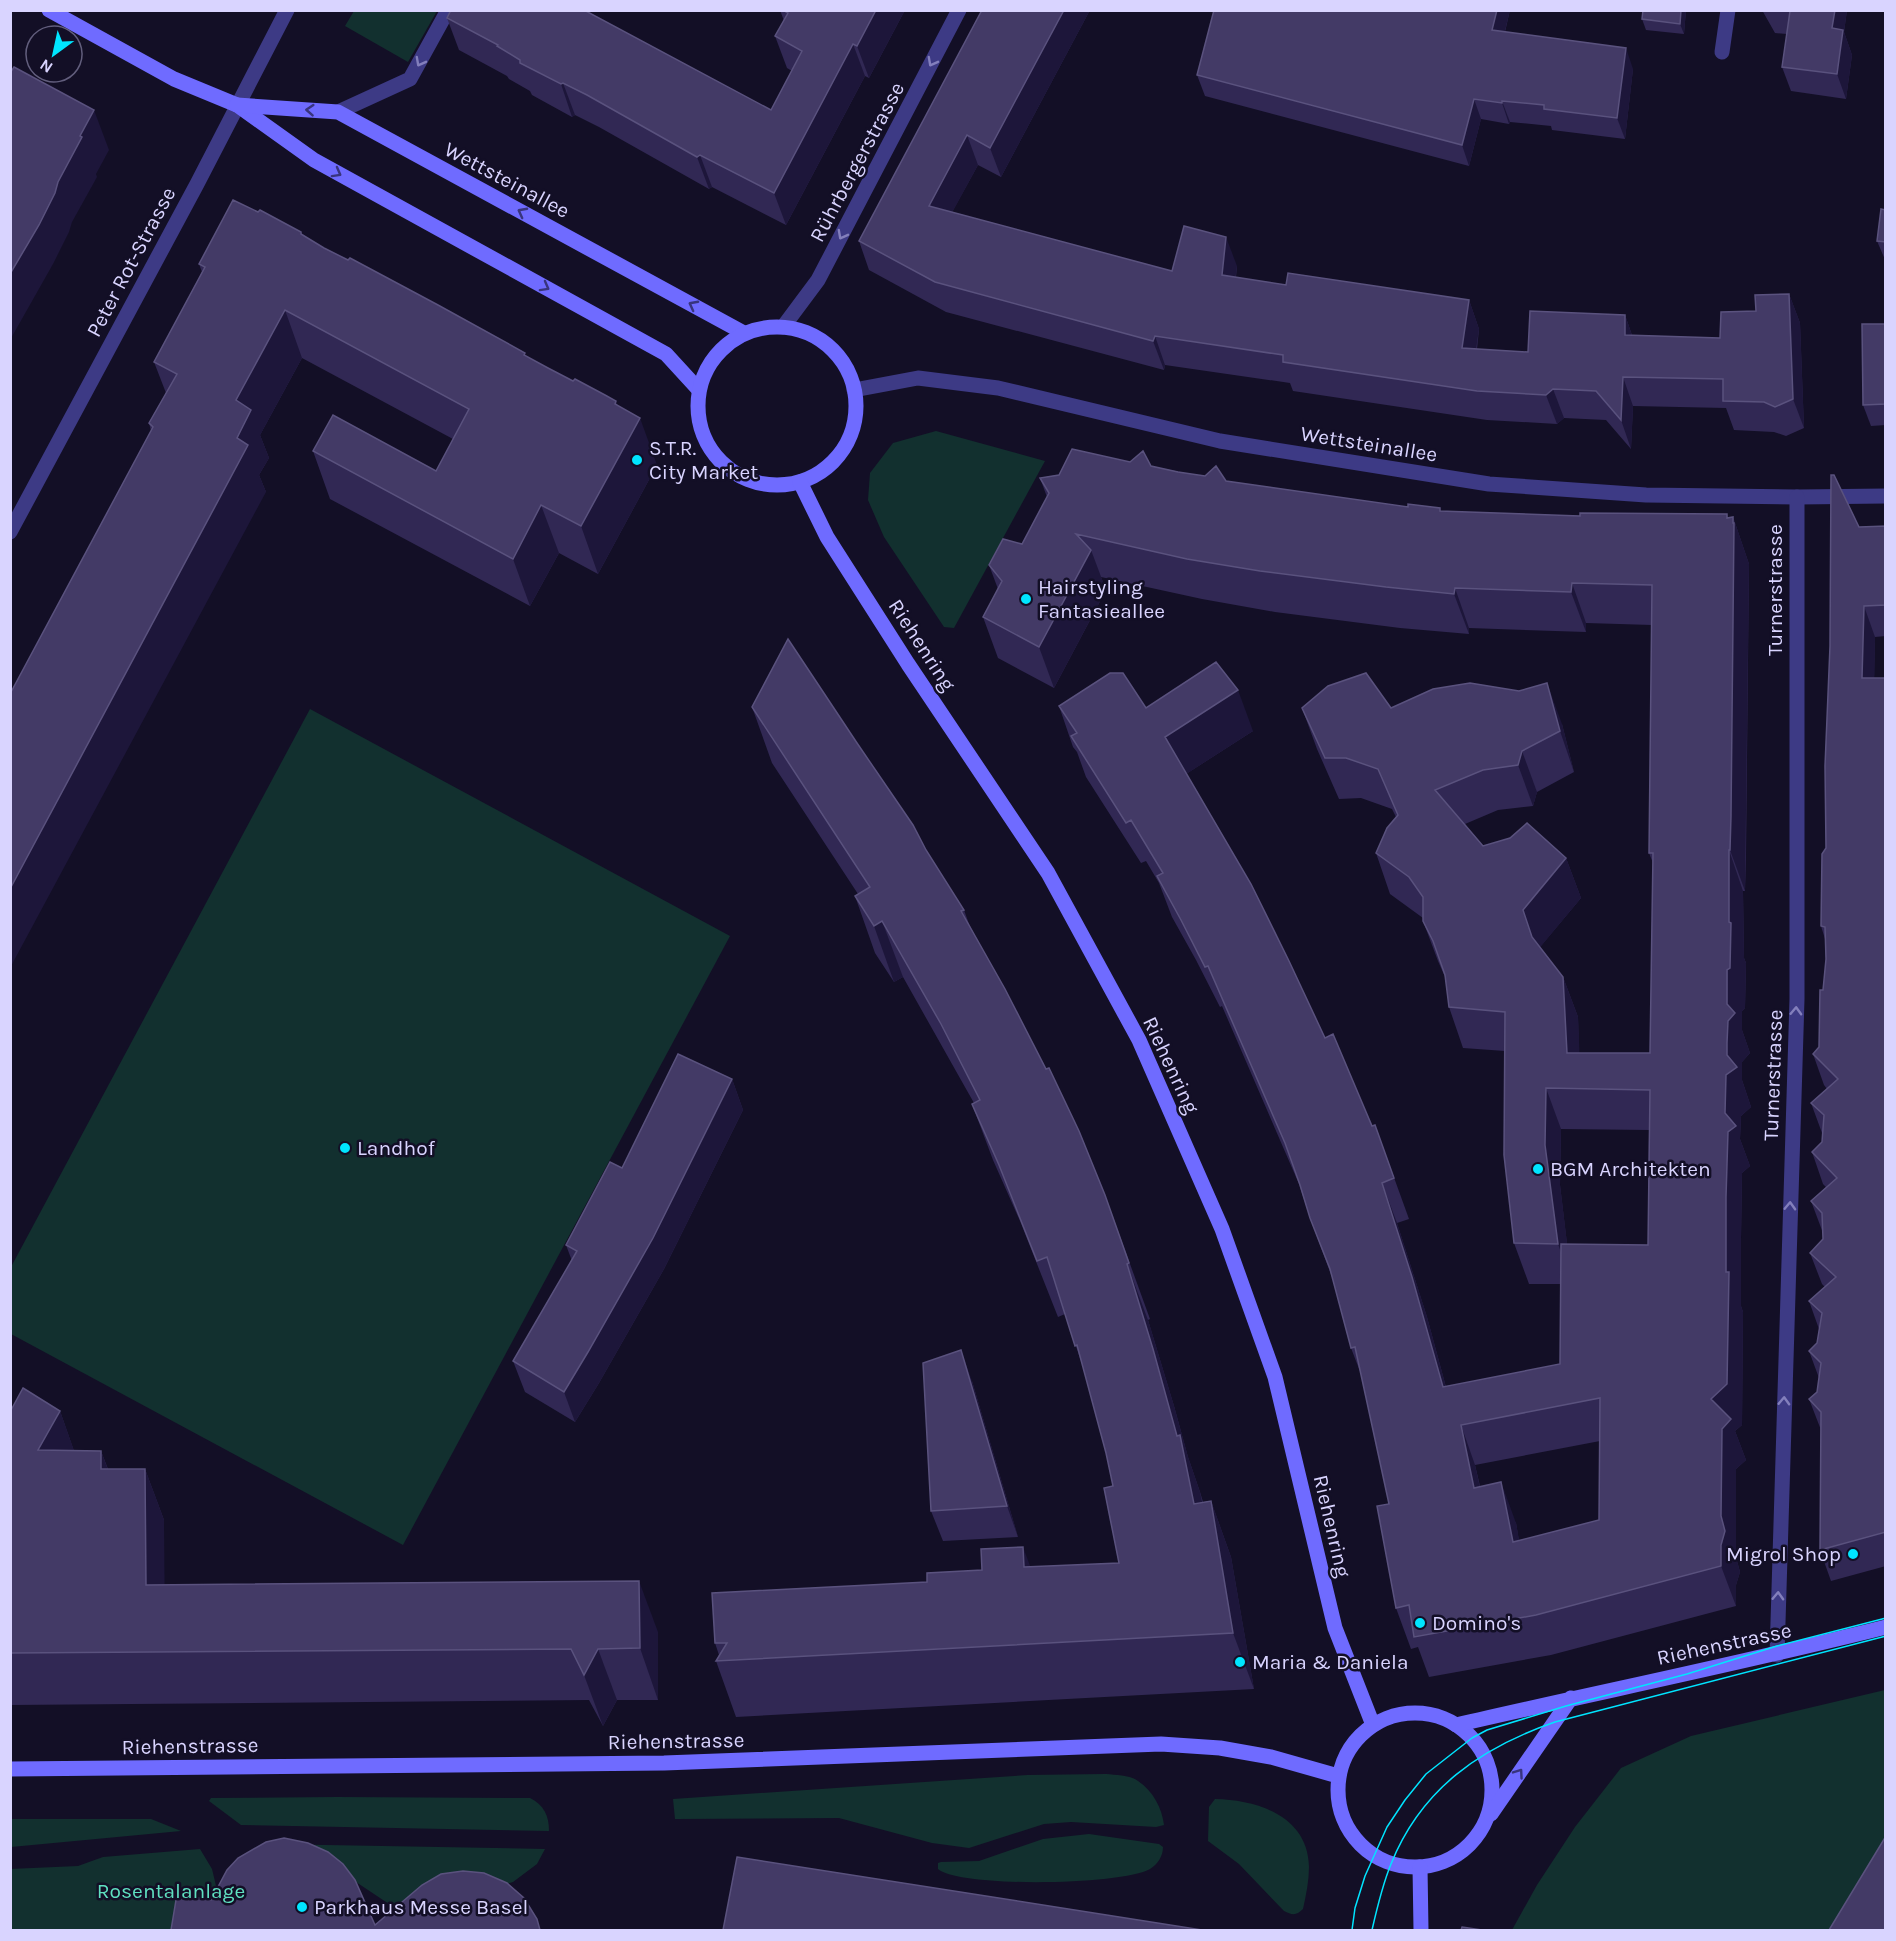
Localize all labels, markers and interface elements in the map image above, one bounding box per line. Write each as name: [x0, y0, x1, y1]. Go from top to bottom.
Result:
north arrow: [24, 24, 84, 84]
text: N: [36, 55, 56, 77]
one-way arrow: [416, 56, 427, 66]
one-way arrow: [928, 56, 939, 67]
street label: Rührbergerstrasse: [805, 78, 909, 246]
one-way arrow: [305, 104, 314, 117]
street label: Wettsteinallee: [440, 137, 574, 223]
one-way arrow: [331, 166, 342, 177]
street label: Peter Rot-Strasse: [81, 183, 181, 341]
one-way arrow: [517, 208, 528, 219]
one-way arrow: [838, 229, 849, 239]
one-way arrow: [539, 280, 549, 291]
one-way arrow: [689, 301, 699, 312]
street label: Wettsteinallee: [1299, 421, 1439, 467]
place label: S.T.R. City Market: [649, 436, 758, 484]
marker: S.T.R. City Market: [630, 453, 644, 467]
street label: Turnerstrasse: [1763, 524, 1787, 656]
place label: Hairstyling Fantasieallee: [1038, 575, 1165, 623]
marker: Hairstyling Fantasieallee: [1019, 592, 1033, 606]
street label: Riehenring: [883, 595, 961, 695]
one-way arrow: [1790, 1007, 1803, 1016]
street label: Turnerstrasse: [1759, 1009, 1787, 1141]
street label: Riehenring: [1138, 1013, 1204, 1118]
place label: Landhof: [357, 1136, 436, 1160]
marker: Landhof: [338, 1141, 352, 1155]
place label: BGM Architekten: [1550, 1157, 1711, 1181]
marker: BGM Architekten: [1531, 1162, 1545, 1176]
one-way arrow: [1784, 1202, 1797, 1211]
one-way arrow: [1778, 1397, 1791, 1406]
street label: Riehenring: [1309, 1472, 1355, 1580]
place label: Migrol Shop: [1726, 1542, 1841, 1566]
marker: Migrol Shop: [1846, 1547, 1860, 1561]
one-way arrow: [1772, 1592, 1785, 1601]
place label: Domino's: [1432, 1611, 1521, 1635]
marker: Domino's: [1413, 1616, 1427, 1630]
street label: Riehenstrasse: [1655, 1618, 1793, 1670]
place label: Maria & Daniela: [1252, 1650, 1409, 1674]
marker: Maria & Daniela: [1233, 1655, 1247, 1669]
street label: Riehenstrasse: [607, 1728, 745, 1754]
street label: Riehenstrasse: [121, 1733, 259, 1759]
one-way arrow: [1512, 1769, 1523, 1780]
park label: Rosentalanlage: [97, 1879, 245, 1903]
place label: Parkhaus Messe Basel: [314, 1895, 528, 1919]
marker: Parkhaus Messe Basel: [295, 1900, 309, 1914]

